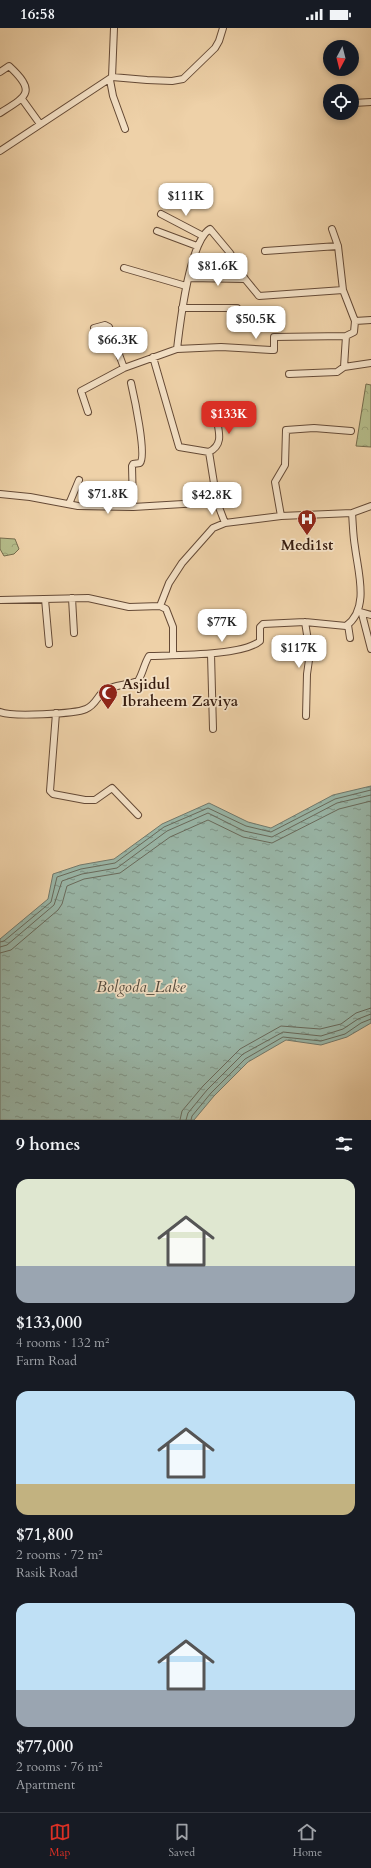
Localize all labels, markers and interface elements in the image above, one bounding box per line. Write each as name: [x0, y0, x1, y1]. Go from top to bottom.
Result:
text: 16:58: [20, 4, 55, 24]
north arrow: [323, 40, 359, 76]
map controls: [323, 40, 359, 120]
button: locate: [323, 84, 359, 120]
pin: $111K: [158, 183, 214, 217]
text: $111K: [167, 187, 205, 205]
pin: $81.6K: [185, 253, 251, 287]
text: $81.6K: [198, 257, 238, 275]
pin: $50.5K: [223, 306, 289, 340]
text: $50.5K: [236, 310, 276, 328]
pin: $66.3K: [85, 327, 151, 361]
text: $66.3K: [98, 331, 138, 349]
pin: $133K: [201, 401, 257, 435]
text: $133K: [210, 405, 248, 423]
pin: $71.8K: [75, 481, 141, 515]
pin: $42.8K: [179, 482, 245, 516]
text: $71.8K: [88, 485, 128, 503]
text: $42.8K: [192, 486, 232, 504]
hospital icon: Medi1st: [296, 508, 318, 536]
place label: Medi1st: [281, 535, 334, 555]
pin: $77K: [198, 609, 246, 643]
text: $77K: [207, 613, 237, 631]
pin: $117K: [271, 635, 327, 669]
text: $117K: [280, 639, 318, 657]
place label: Asjidul Ibraheem Zaviya: [122, 674, 239, 711]
mosque icon: Asjidul Ibraheem Zaviya: [97, 682, 119, 710]
water label: Bolgoda_Lake: [96, 976, 187, 998]
text: 9 homes: [16, 1133, 80, 1156]
icon: filters: [333, 1133, 355, 1155]
icon: home: [150, 1205, 222, 1277]
text: $133,000: [16, 1311, 82, 1334]
text: 4 rooms · 132 m²: [16, 1334, 109, 1352]
text: Farm Road: [16, 1352, 77, 1370]
icon: home: [150, 1417, 222, 1489]
text: $71,800: [16, 1523, 73, 1546]
text: 2 rooms · 72 m²: [16, 1546, 103, 1564]
text: Rasik Road: [16, 1564, 78, 1582]
icon: home: [150, 1629, 222, 1701]
text: $77,000: [16, 1735, 73, 1758]
text: 2 rooms · 76 m²: [16, 1758, 103, 1776]
text: Apartment: [16, 1776, 75, 1794]
tab: Map: [49, 1821, 71, 1860]
tab: Saved: [168, 1821, 195, 1860]
tab: Home: [293, 1821, 322, 1860]

